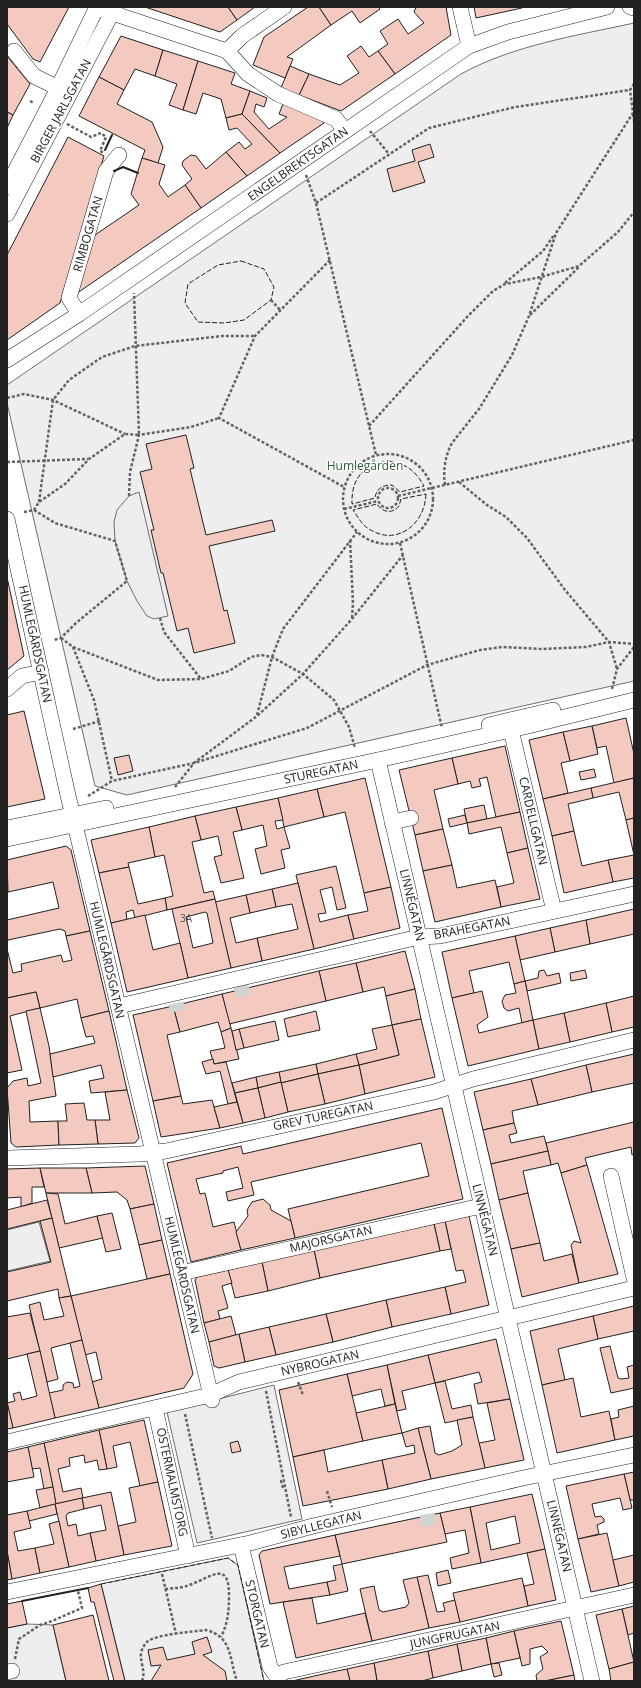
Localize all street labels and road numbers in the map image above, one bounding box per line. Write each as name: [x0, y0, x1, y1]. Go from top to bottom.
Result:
street label: BIRGER JARLSGATAN: [26, 56, 95, 166]
street label: ENGELBREKTSGATAN: [244, 122, 351, 205]
street label: RIMBOGATAN: [69, 194, 106, 274]
street label: HUMLEGÅRDSGATAN: [15, 584, 56, 704]
street label: STUREGATAN: [282, 755, 360, 788]
street label: CARDELLGATAN: [515, 775, 552, 867]
street label: LINNÉGATAN: [396, 867, 429, 943]
street label: HUMLEGÅRDSGATAN: [86, 900, 129, 1020]
street label: BRAHEGATAN: [432, 912, 512, 943]
street label: GREV TUREGATAN: [271, 1097, 375, 1134]
street label: LINNÉGATAN: [468, 1182, 503, 1258]
street label: HUMLEGÅRDSGATAN: [161, 1215, 204, 1335]
street label: MAJORSGATAN: [288, 1221, 374, 1256]
street label: NYBROGATAN: [279, 1345, 361, 1380]
street label: ÖSTERMALMSTORG: [153, 1426, 192, 1538]
street label: LINNÉGATAN: [543, 1498, 576, 1574]
street label: SIBYLLEGATAN: [278, 1506, 363, 1543]
street label: STORGATAN: [241, 1578, 274, 1650]
street label: JUNGFRUGATAN: [407, 1617, 501, 1653]

